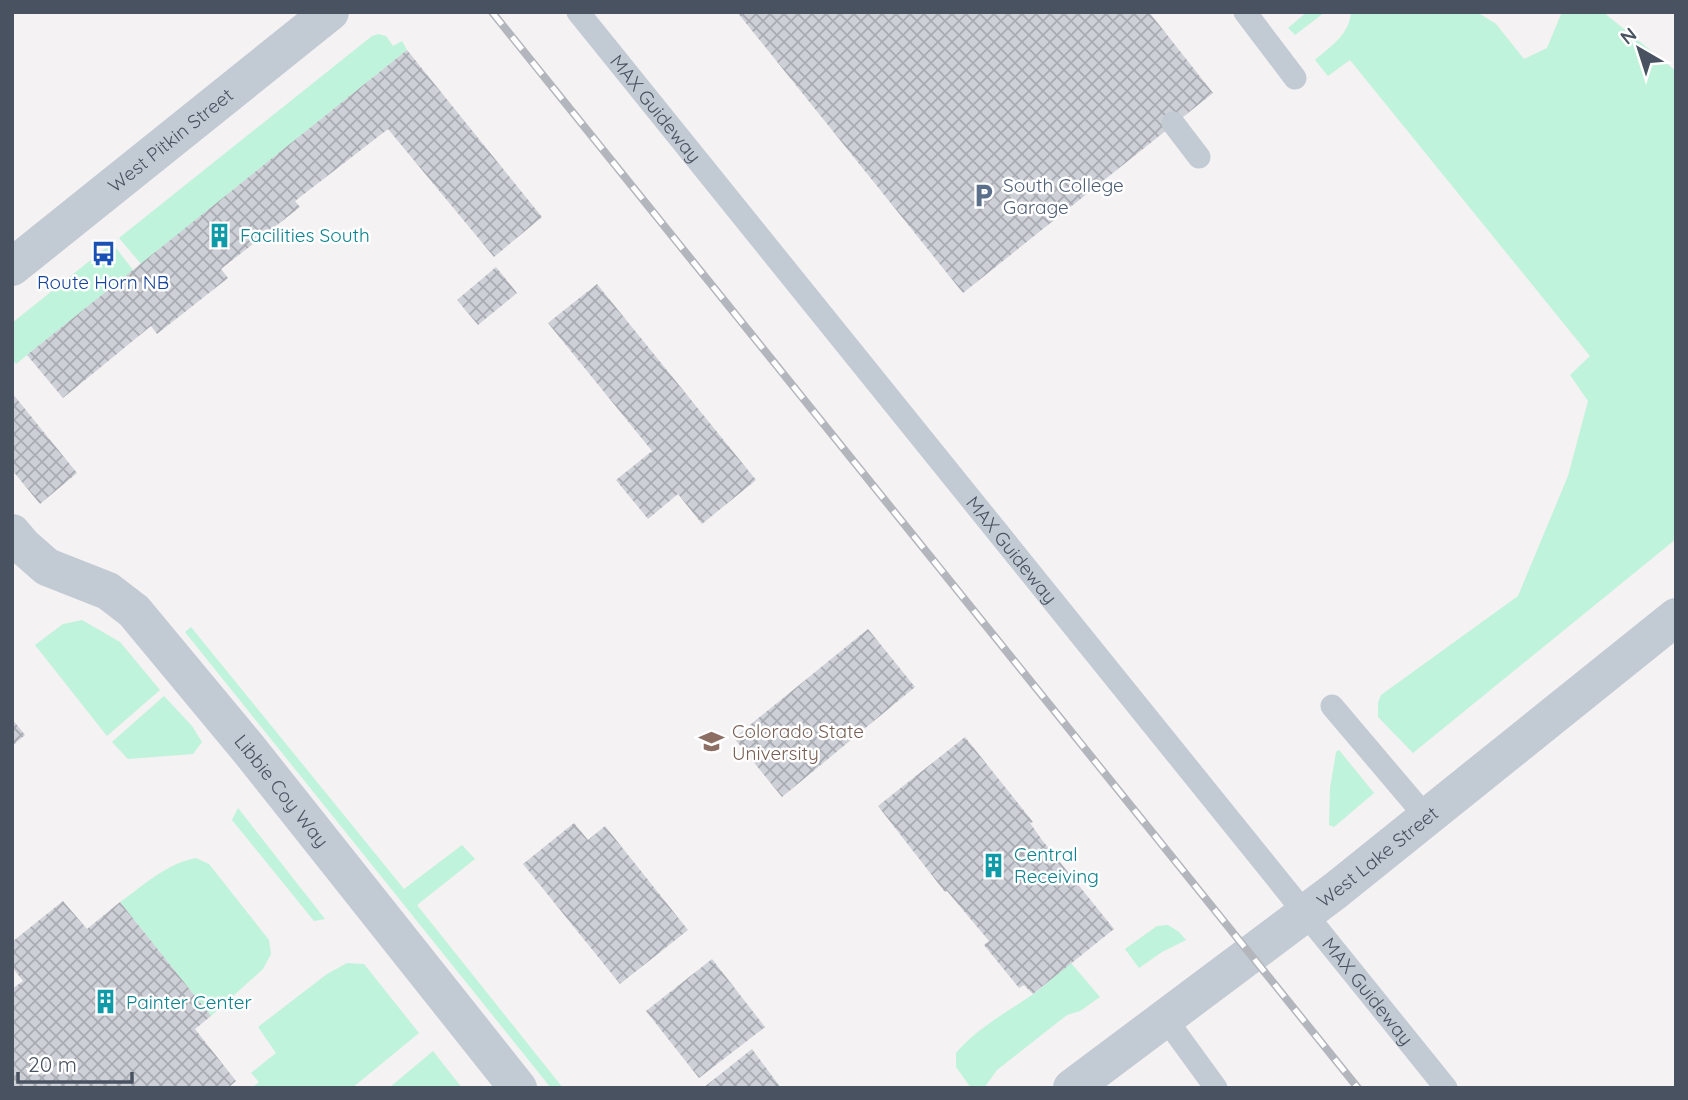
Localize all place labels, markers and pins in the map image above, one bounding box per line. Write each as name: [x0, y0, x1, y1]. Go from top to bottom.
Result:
place label: South College Garage: [1003, 173, 1124, 219]
parking icon: South College Garage: [969, 182, 997, 210]
building icon: Facilities South: [206, 221, 234, 249]
place label: Facilities South: [240, 223, 370, 247]
bus stop icon: Route Horn NB: [89, 240, 117, 268]
place label: Route Horn NB: [37, 270, 169, 294]
place label: Colorado State University: [732, 719, 864, 765]
school or university icon: Colorado State University: [698, 728, 726, 756]
place label: Central Receiving: [1014, 842, 1099, 888]
building icon: Central Receiving: [980, 851, 1008, 879]
building icon: Painter Center: [92, 988, 120, 1016]
place label: Painter Center: [126, 990, 253, 1014]

